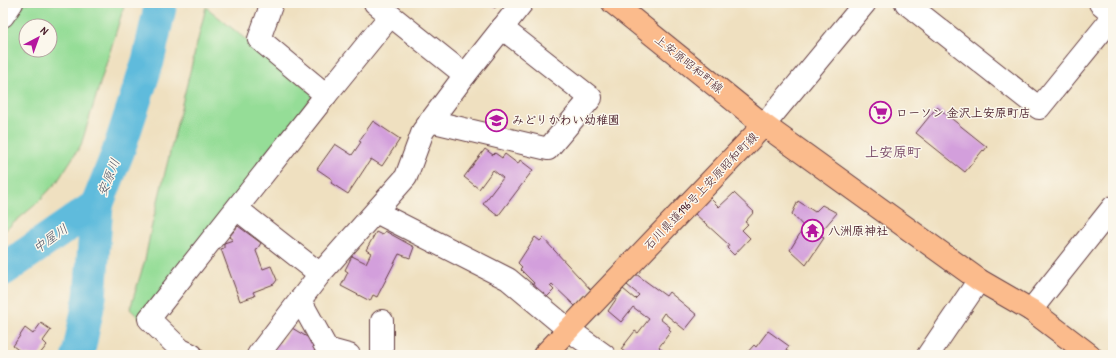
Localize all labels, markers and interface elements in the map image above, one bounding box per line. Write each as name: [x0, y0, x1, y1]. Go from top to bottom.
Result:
north arrow: [18, 18, 58, 58]
text: N: [38, 23, 51, 38]
street label: 上安原昭和町線: [651, 31, 727, 97]
supermarket icon: ローソン 金沢上安原町店: [867, 100, 893, 126]
place label: ローソン 金沢上安原町店: [896, 104, 1031, 121]
school or university icon: みどりかわい幼稚園: [483, 107, 509, 133]
place label: みどりかわい幼稚園: [512, 111, 620, 128]
street label: 石川県道196号上安原昭和町線: [640, 128, 761, 253]
district label: 上安原町: [865, 142, 921, 161]
water label: 安原川: [92, 156, 124, 198]
temple icon: 八洲原神社: [799, 218, 825, 244]
water label: 中屋川: [29, 219, 71, 257]
place label: 八洲原神社: [828, 222, 888, 239]

